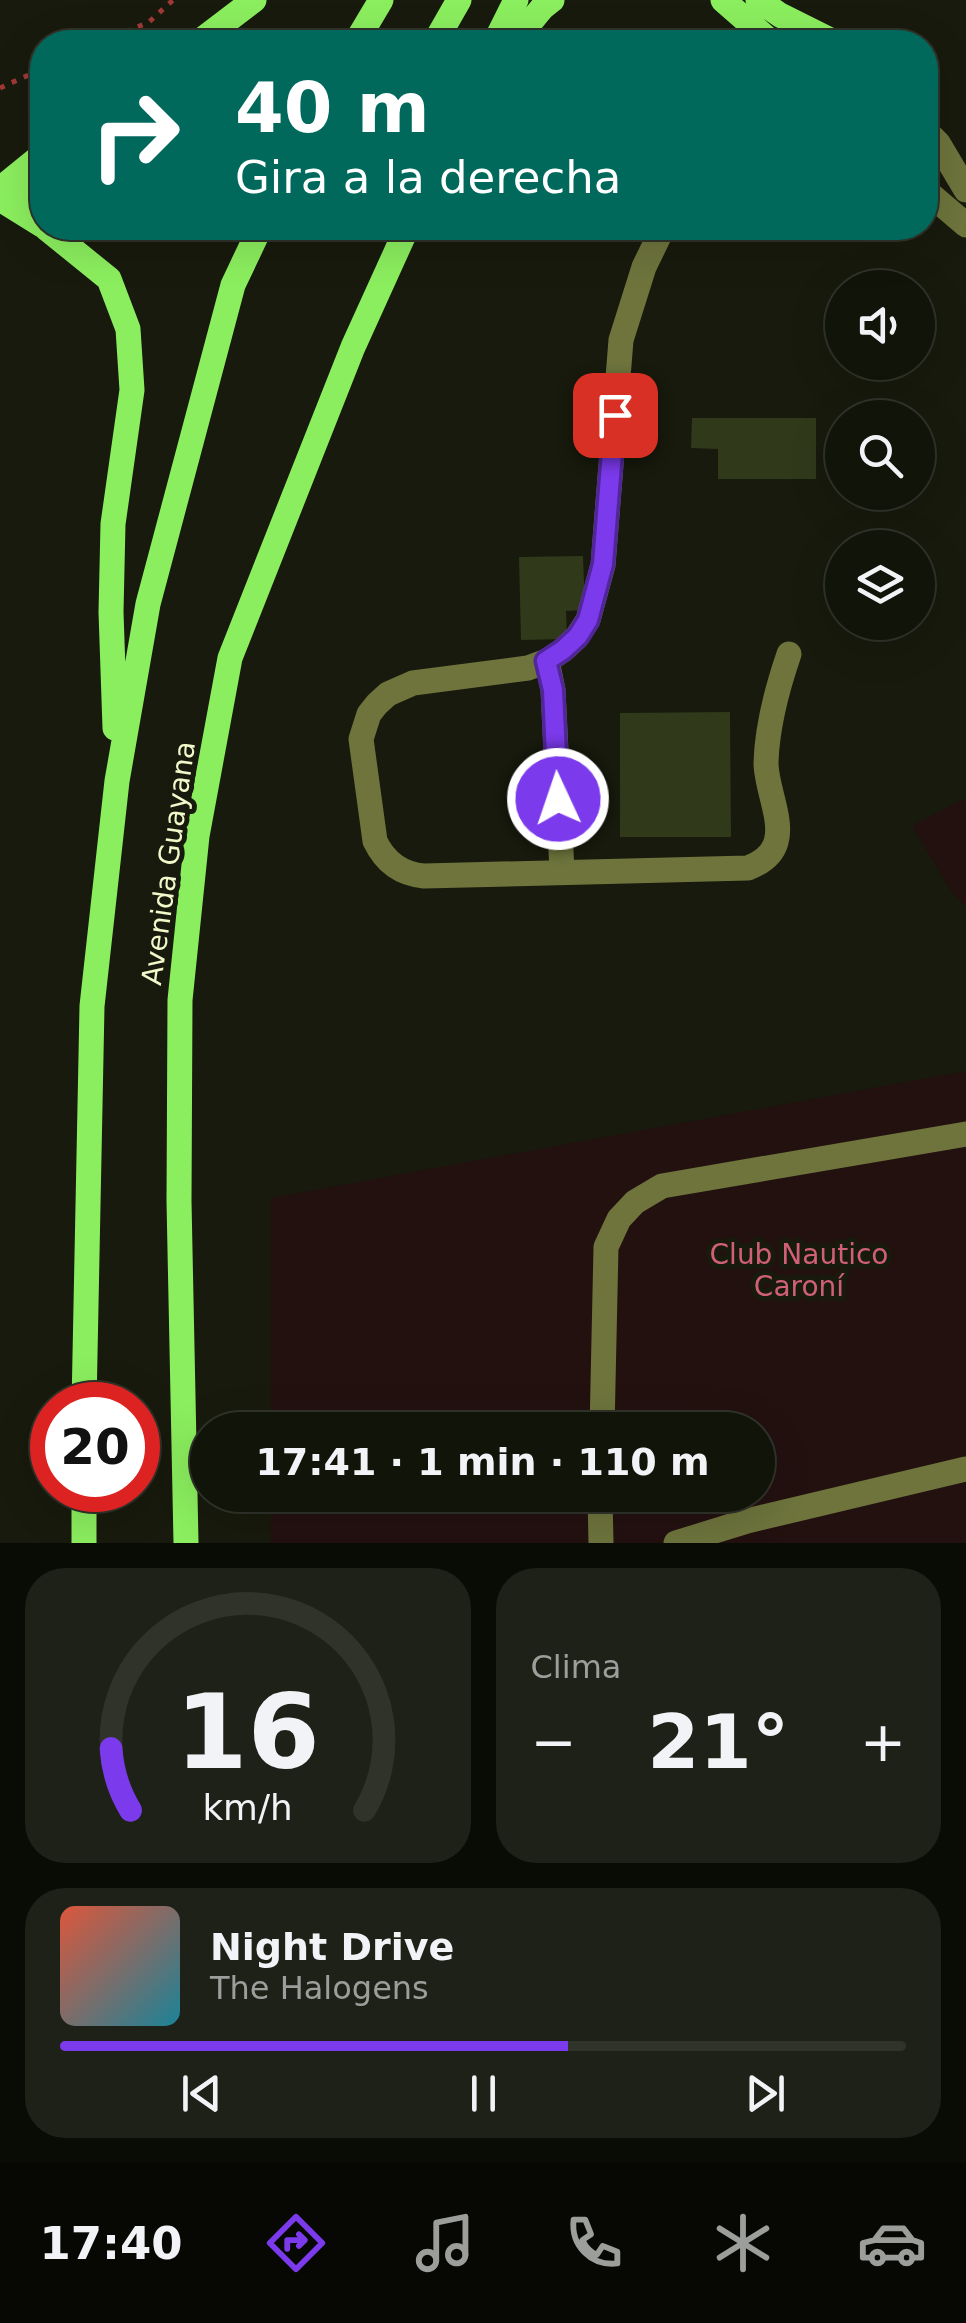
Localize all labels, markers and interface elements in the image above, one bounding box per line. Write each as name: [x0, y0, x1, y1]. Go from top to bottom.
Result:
text: 40 m: [235, 67, 430, 149]
icon: right: [70, 70, 200, 200]
text: Gira a la derecha: [235, 151, 621, 204]
map controls: [825, 270, 935, 640]
button: sound: [825, 270, 935, 380]
pin: [573, 373, 658, 458]
icon: arrive: [588, 388, 643, 443]
button: search: [825, 400, 935, 510]
button: layers: [825, 530, 935, 640]
street label: Avenida Guayana: [135, 739, 202, 987]
position arrow: [506, 747, 610, 851]
park label: Club Nautico Caroní: [710, 1238, 888, 1303]
speed limit sign: 20: [30, 1382, 160, 1512]
text: 17:41 · 1 min · 110 m: [255, 1440, 710, 1484]
text: Clima: [531, 1648, 621, 1686]
text: 16: [175, 1671, 320, 1793]
text: 21°: [647, 1698, 789, 1786]
text: −: [531, 1710, 577, 1774]
text: +: [860, 1710, 906, 1774]
text: km/h: [203, 1787, 293, 1828]
text: Night Drive: [210, 1925, 454, 1969]
text: The Halogens: [210, 1969, 429, 2007]
icon: previous: [174, 2066, 229, 2121]
icon: pause: [456, 2066, 511, 2121]
icon: next: [738, 2066, 793, 2121]
icon: directions: [261, 2208, 331, 2278]
icon: music: [410, 2208, 480, 2278]
icon: phone: [559, 2208, 629, 2278]
icon: climate: [708, 2208, 778, 2278]
icon: car: [857, 2208, 927, 2278]
text: 17:40: [39, 2217, 183, 2270]

